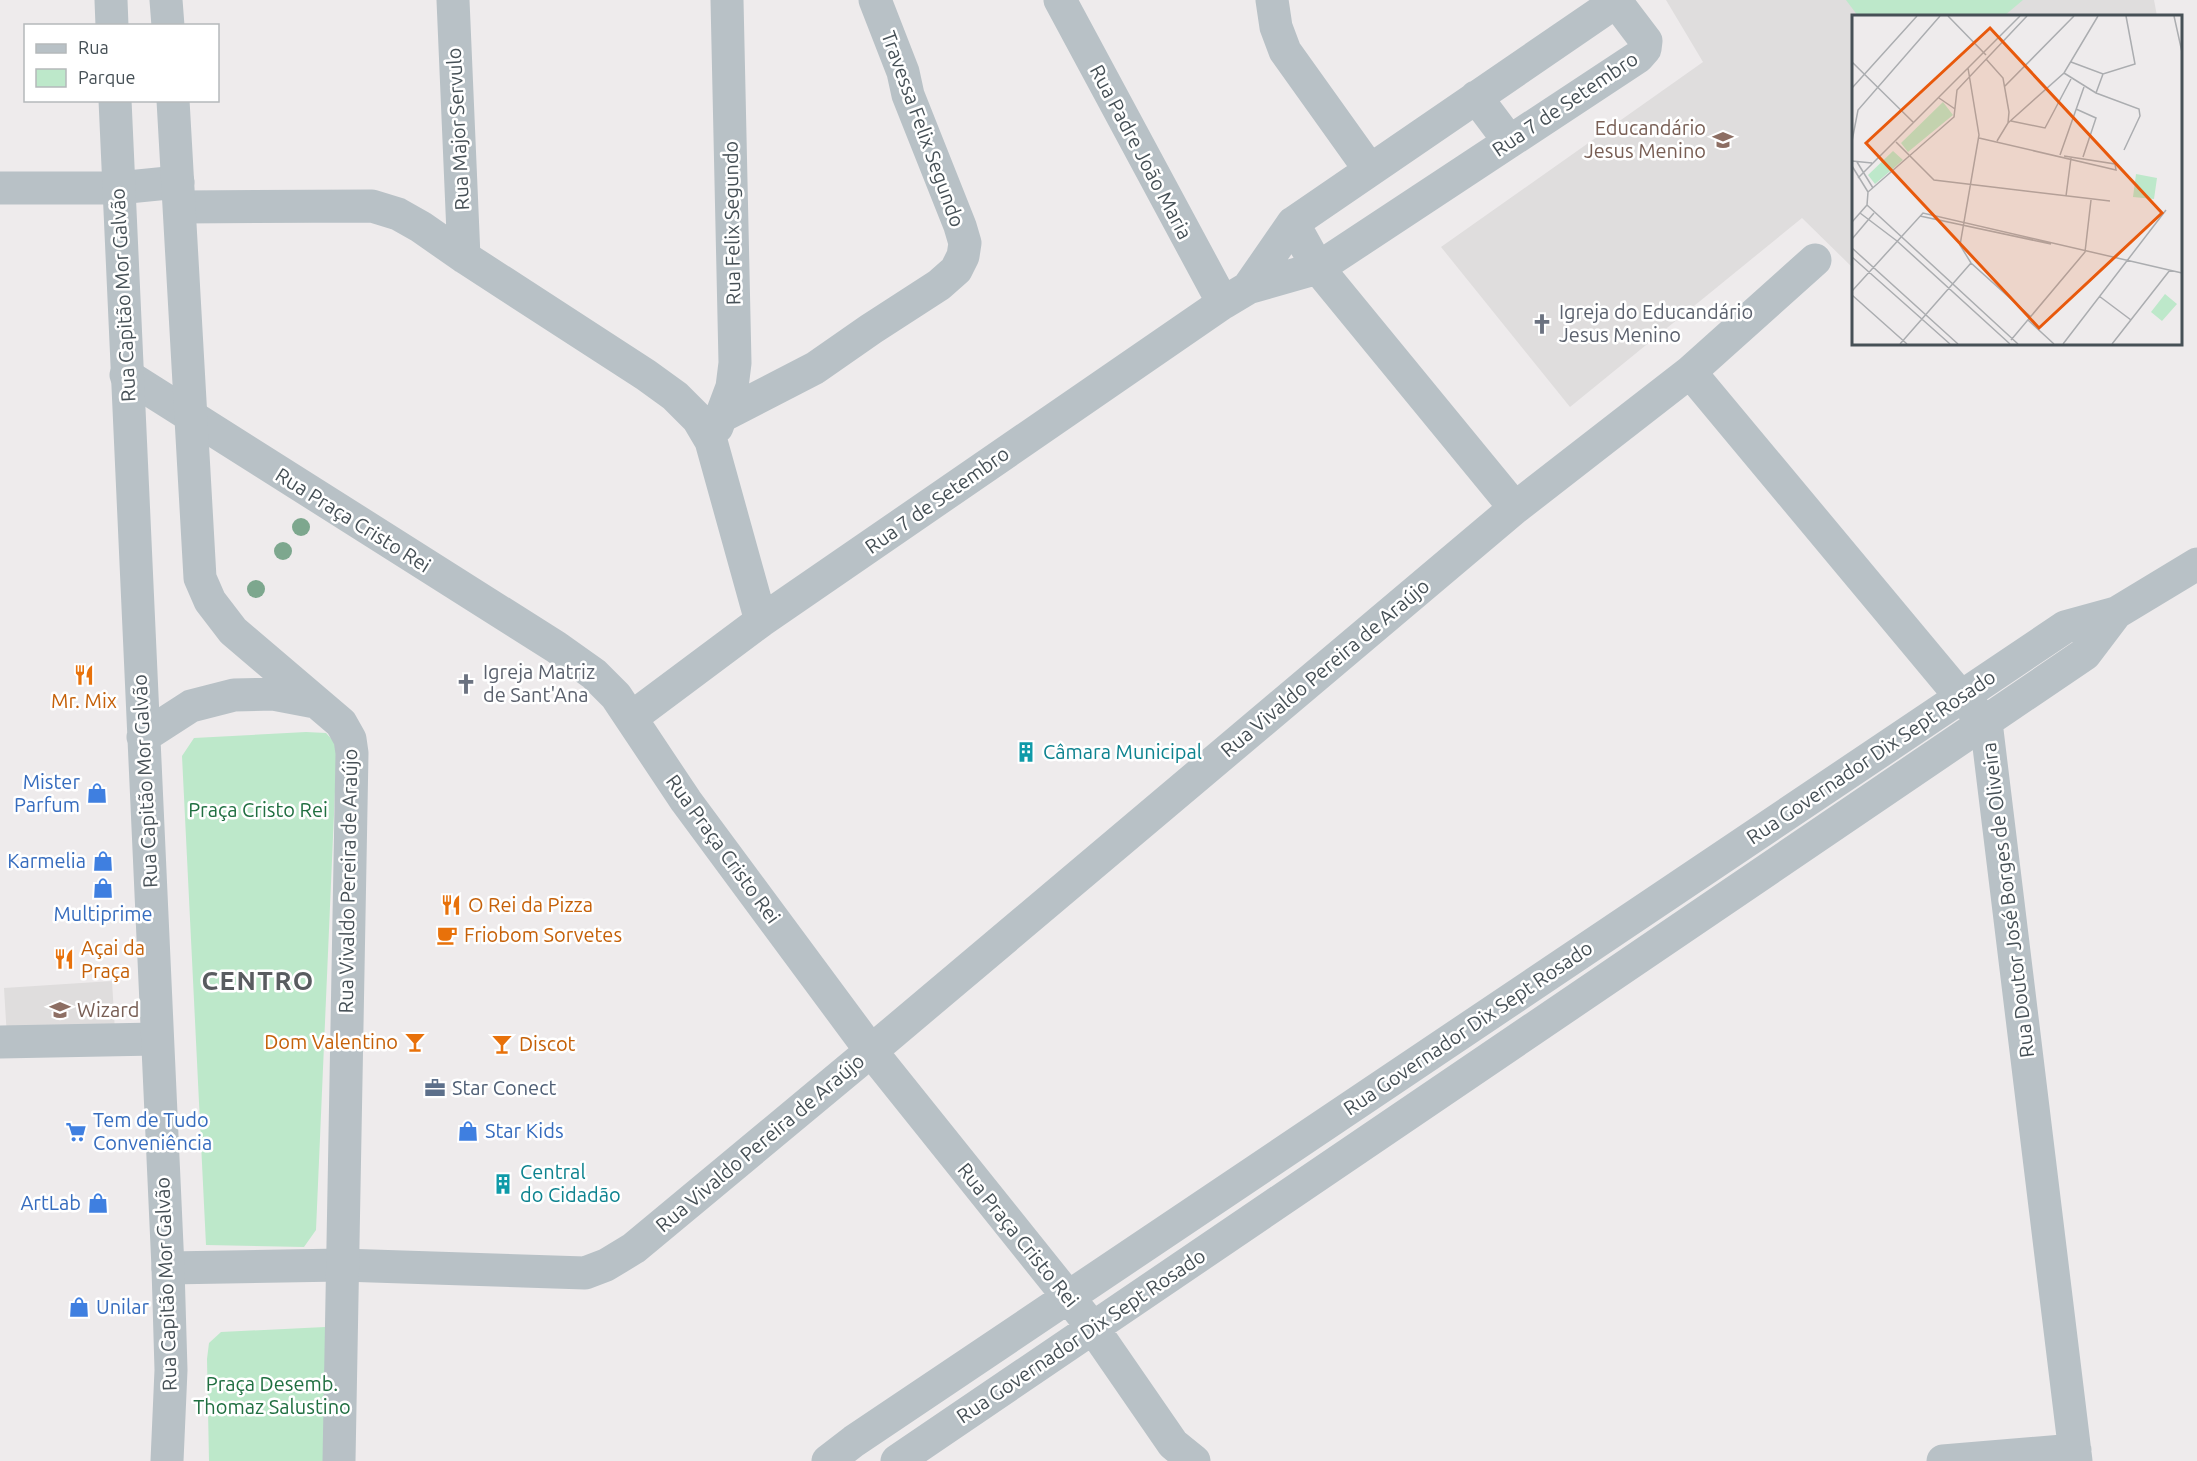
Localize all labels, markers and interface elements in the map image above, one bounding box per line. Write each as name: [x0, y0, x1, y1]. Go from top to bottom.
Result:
inset map: [1852, 15, 2182, 345]
legend: [24, 24, 219, 102]
street label: Travessa Felix Segundo: [877, 28, 970, 230]
text: Rua: [78, 37, 109, 57]
street label: Rua 7 de Setembro: [1488, 46, 1642, 161]
street label: Rua Major Servulo: [442, 47, 473, 211]
street label: Rua Padre João Maria: [1086, 61, 1197, 243]
text: Parque: [78, 67, 135, 87]
place label: Educandário Jesus Menino: [1584, 116, 1706, 162]
school or university icon: Educandário Jesus Menino: [1711, 128, 1735, 152]
street label: Rua Felix Segundo: [719, 141, 744, 305]
street label: Rua Capitão Mor Galvão: [105, 188, 140, 402]
place label: Igreja do Educandário Jesus Menino: [1559, 300, 1753, 346]
church icon: Igreja do Educandário Jesus Menino: [1530, 312, 1554, 336]
street label: Rua 7 de Setembro: [860, 441, 1013, 558]
street label: Rua Praça Cristo Rei: [272, 463, 435, 577]
street label: Rua Vivaldo Pereira de Araújo: [1216, 574, 1433, 762]
place label: Igreja Matriz de Sant'Ana: [483, 660, 595, 706]
restaurant icon: Mr. Mix: [72, 663, 96, 687]
street label: Rua Governador Dix Sept Rosado: [1742, 665, 1999, 849]
church icon: Igreja Matriz de Sant'Ana: [454, 672, 478, 696]
street label: Rua Capitão Mor Galvão: [127, 674, 162, 888]
place label: Mr. Mix: [51, 689, 117, 712]
building icon: Câmara Municipal: [1014, 740, 1038, 764]
place label: Câmara Municipal: [1043, 740, 1202, 763]
street label: Rua Doutor José Borges de Oliveira: [1977, 741, 2038, 1059]
street label: Rua Vivaldo Pereira de Araújo: [334, 748, 361, 1014]
place label: Mister Parfum: [14, 770, 80, 816]
street label: Rua Praça Cristo Rei: [662, 770, 785, 928]
shop icon: Mister Parfum: [85, 781, 109, 805]
park label: Praça Cristo Rei: [188, 798, 328, 821]
place label: Karmelia: [7, 849, 86, 872]
shop icon: Karmelia: [91, 849, 115, 873]
shop icon: Multiprime: [91, 876, 115, 900]
restaurant icon: O Rei da Pizza: [439, 893, 463, 917]
place label: O Rei da Pizza: [468, 893, 593, 916]
place label: Multiprime: [53, 902, 153, 925]
cafe icon: Friobom Sorvetes: [435, 923, 459, 947]
place label: Friobom Sorvetes: [464, 923, 622, 946]
place label: Açai da Praça: [81, 936, 145, 982]
street label: Rua Governador Dix Sept Rosado: [1339, 936, 1596, 1120]
restaurant icon: Açai da Praça: [52, 947, 76, 971]
district label: CENTRO: [201, 966, 315, 995]
school or university icon: Wizard: [48, 998, 72, 1022]
place label: Wizard: [77, 998, 139, 1021]
place label: Dom Valentino: [264, 1030, 398, 1053]
bar icon: Dom Valentino: [403, 1030, 427, 1054]
bar icon: Discot: [490, 1032, 514, 1056]
place label: Discot: [519, 1032, 576, 1055]
street label: Rua Vivaldo Pereira de Araújo: [651, 1049, 868, 1237]
office icon: Star Conect: [423, 1076, 447, 1100]
place label: Star Conect: [452, 1076, 556, 1099]
place label: Tem de Tudo Conveniência: [93, 1108, 212, 1154]
shop icon: Star Kids: [456, 1119, 480, 1143]
place label: Star Kids: [485, 1119, 564, 1142]
supermarket icon: Tem de Tudo Conveniência: [64, 1120, 88, 1144]
street label: Rua Praça Cristo Rei: [953, 1158, 1083, 1311]
place label: Central do Cidadão: [520, 1160, 621, 1206]
building icon: Central do Cidadão: [491, 1172, 515, 1196]
street label: Rua Capitão Mor Galvão: [150, 1177, 181, 1391]
place label: ArtLab: [20, 1191, 81, 1214]
shop icon: ArtLab: [86, 1191, 110, 1215]
street label: Rua Governador Dix Sept Rosado: [952, 1244, 1209, 1428]
shop icon: Unilar: [67, 1295, 91, 1319]
place label: Unilar: [96, 1295, 149, 1318]
park label: Praça Desemb. Thomaz Salustino: [193, 1372, 351, 1418]

